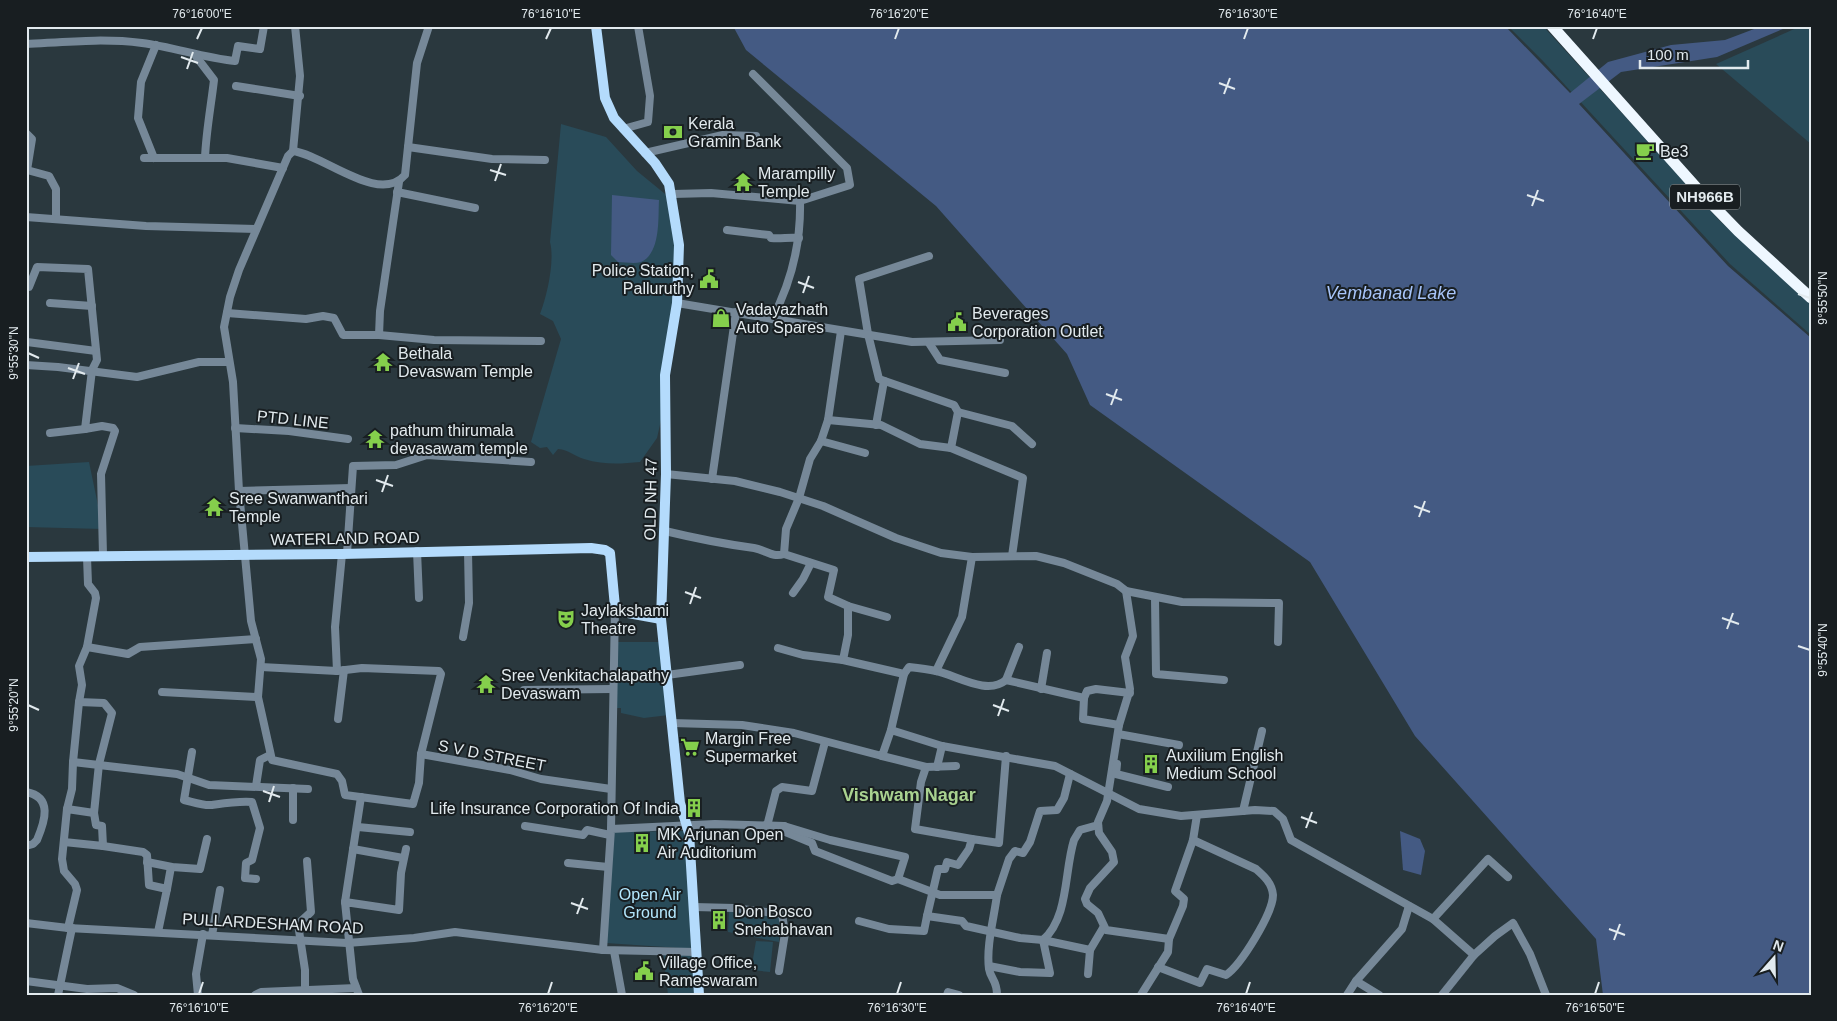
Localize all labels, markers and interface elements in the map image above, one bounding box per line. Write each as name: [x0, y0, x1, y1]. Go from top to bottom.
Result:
text: 76°16'00"E: [172, 7, 232, 21]
text: 76°16'10"E: [521, 7, 581, 21]
text: 76°16'20"E: [869, 7, 929, 21]
text: 76°16'30"E: [1218, 7, 1278, 21]
text: 76°16'40"E: [1567, 7, 1627, 21]
scale bar: [1640, 38, 1747, 70]
text: 100 m: [1647, 46, 1689, 63]
place label: Kerala Gramin Bank: [688, 115, 782, 150]
bank icon: Kerala Gramin Bank: [662, 121, 684, 143]
cafe icon: Be3: [1634, 140, 1656, 162]
place label: Be3: [1660, 143, 1689, 160]
place label: Marampilly Temple: [758, 165, 835, 200]
temple icon: Marampilly Temple: [732, 171, 754, 193]
road number: NH966B: [1670, 184, 1740, 210]
place label: Police Station, Palluruthy: [592, 262, 694, 297]
public building icon: Police Station, Palluruthy: [698, 268, 720, 290]
text: 9°55'50"N: [1816, 271, 1830, 325]
water label: Vembanad Lake: [1326, 283, 1456, 303]
place label: Vadayazhath Auto Spares: [736, 301, 828, 336]
place label: Beverages Corporation Outlet: [972, 305, 1103, 340]
shop icon: Vadayazhath Auto Spares: [710, 307, 732, 329]
public building icon: Beverages Corporation Outlet: [946, 311, 968, 333]
text: 9°55'30"N: [7, 326, 21, 380]
place label: Bethala Devaswam Temple: [398, 345, 533, 380]
temple icon: Bethala Devaswam Temple: [372, 351, 394, 373]
street label: PTD LINE: [256, 407, 330, 432]
place label: pathum thirumala devasawam temple: [390, 422, 528, 457]
temple icon: pathum thirumala devasawam temple: [364, 428, 386, 450]
street label: OLD NH 47: [641, 457, 660, 541]
place label: Sree Swanwanthari Temple: [229, 490, 368, 525]
temple icon: Sree Swanwanthari Temple: [203, 496, 225, 518]
street label: WATERLAND ROAD: [270, 529, 420, 548]
place label: Jaylakshami Theatre: [581, 602, 669, 637]
theatre icon: Jaylakshami Theatre: [555, 608, 577, 630]
text: 9°55'40"N: [1816, 623, 1830, 677]
place label: Sree Venkitachalapathy Devaswam: [501, 667, 669, 702]
temple icon: Sree Venkitachalapathy Devaswam: [475, 673, 497, 695]
text: 9°55'20"N: [7, 678, 21, 732]
place label: Margin Free Supermarket: [705, 730, 797, 765]
supermarket icon: Margin Free Supermarket: [679, 736, 701, 758]
street label: S V D STREET: [437, 737, 547, 774]
place label: Auxilium English Medium School: [1166, 747, 1283, 782]
building icon: Auxilium English Medium School: [1140, 753, 1162, 775]
district label: Vishwam Nagar: [842, 785, 976, 805]
building icon: Life Insurance Corporation Of India: [683, 797, 705, 819]
place label: Life Insurance Corporation Of India: [430, 800, 679, 817]
place label: MK Arjunan Open Air Auditorium: [657, 826, 783, 861]
building icon: MK Arjunan Open Air Auditorium: [631, 832, 653, 854]
park label: Open Air Ground: [619, 886, 682, 921]
place label: Don Bosco Snehabhavan: [734, 903, 833, 938]
building icon: Don Bosco Snehabhavan: [708, 909, 730, 931]
street label: PULLARDESHAM ROAD: [182, 910, 364, 937]
north arrow: [1750, 934, 1800, 984]
text: N: [1771, 937, 1786, 955]
place label: Village Office, Rameswaram: [659, 954, 758, 989]
public building icon: Village Office, Rameswaram: [633, 960, 655, 982]
text: 76°16'10"E: [169, 1001, 229, 1015]
text: 76°16'20"E: [518, 1001, 578, 1015]
text: 76°16'30"E: [867, 1001, 927, 1015]
text: 76°16'40"E: [1216, 1001, 1276, 1015]
text: 76°16'50"E: [1565, 1001, 1625, 1015]

